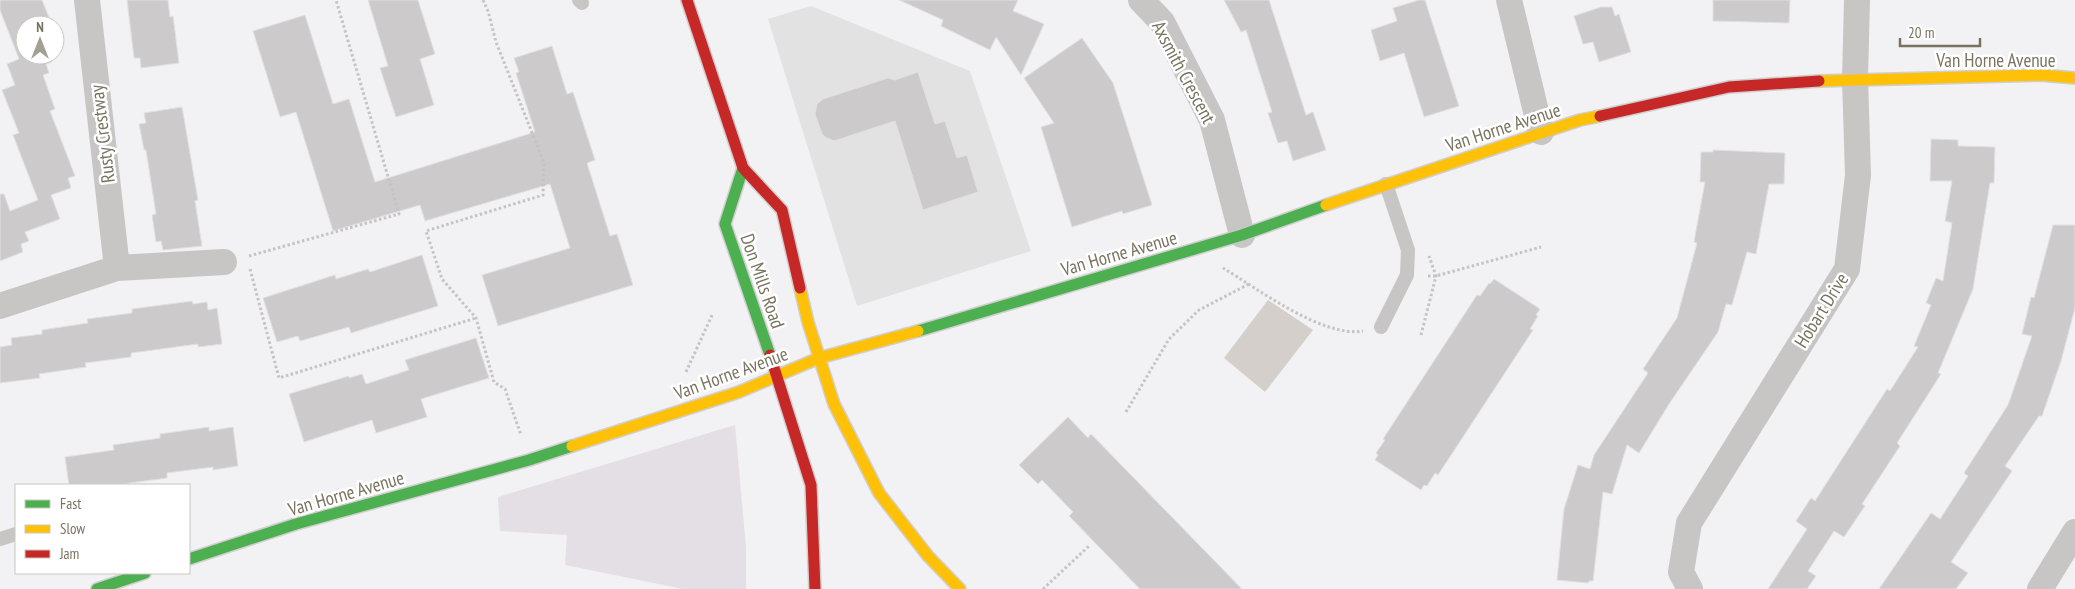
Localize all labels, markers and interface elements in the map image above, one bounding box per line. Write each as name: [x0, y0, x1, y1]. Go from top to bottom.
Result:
north arrow: [15, 15, 65, 65]
scale bar: [1900, 15, 1980, 47]
street label: Axsmith Crescent: [1147, 17, 1221, 128]
text: N: [36, 18, 44, 36]
text: 20 m: [1908, 23, 1934, 42]
street label: Van Horne Avenue: [1935, 48, 2056, 72]
street label: Rusty Crestway: [84, 83, 120, 184]
street label: Van Horne Avenue: [1442, 97, 1564, 157]
street label: Van Horne Avenue: [1057, 225, 1180, 281]
street label: Don Mills Road: [736, 231, 790, 331]
street label: Hobart Drive: [1789, 268, 1853, 352]
street label: Van Horne Avenue: [670, 341, 791, 405]
street label: Van Horne Avenue: [284, 465, 407, 521]
legend: [15, 484, 190, 574]
text: Fast: [60, 494, 81, 513]
text: Slow: [60, 519, 85, 538]
text: Jam: [59, 544, 79, 563]

